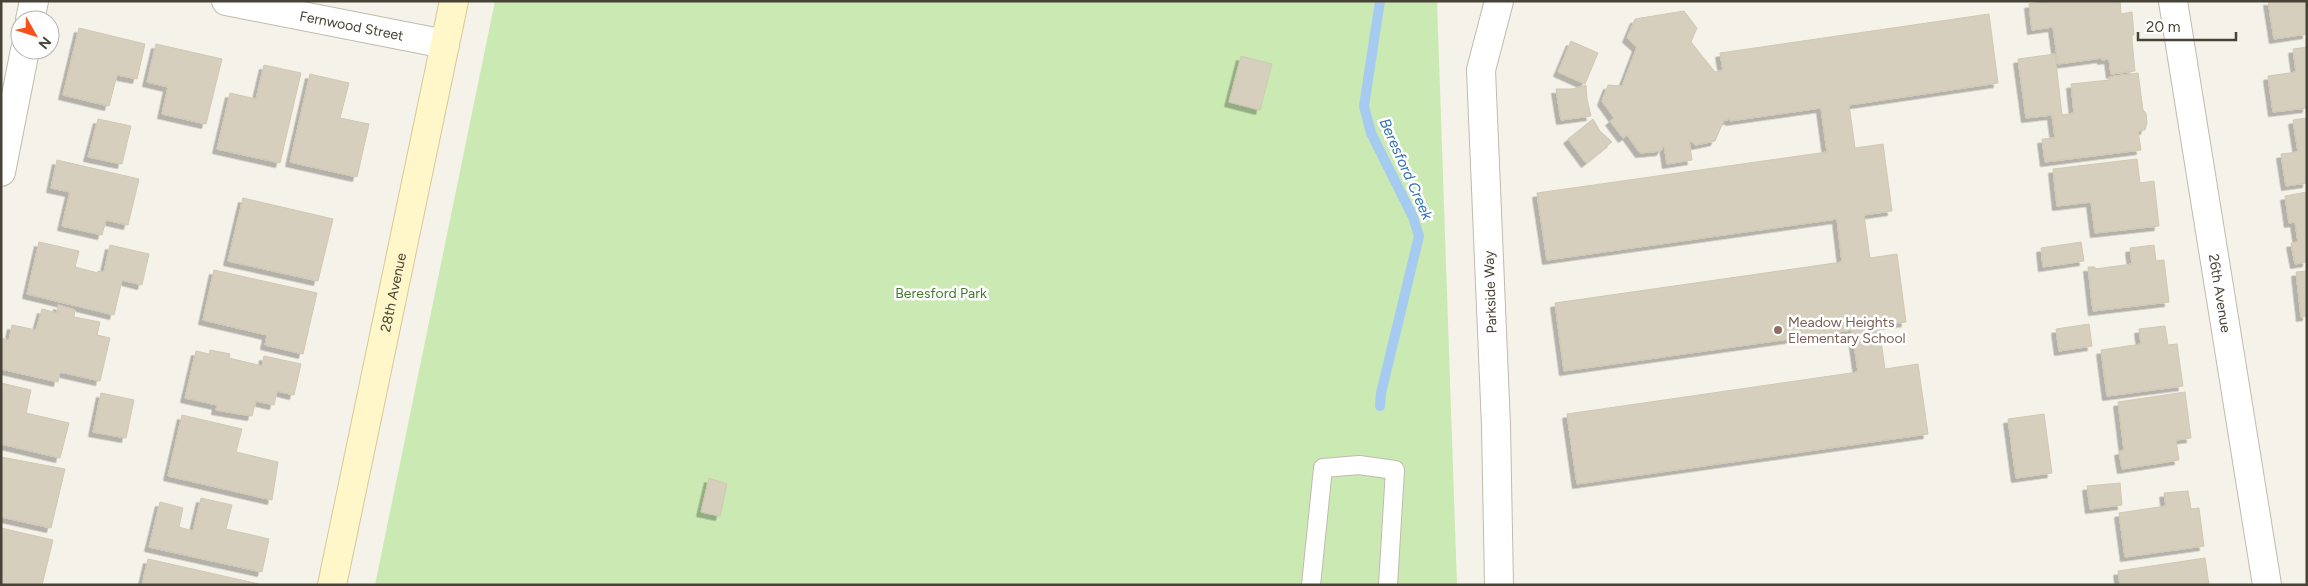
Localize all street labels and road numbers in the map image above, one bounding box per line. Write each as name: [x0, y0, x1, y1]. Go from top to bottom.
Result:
street label: Fernwood Street: [298, 8, 405, 45]
street label: Parkside Way: [1481, 250, 1500, 334]
street label: 28th Avenue: [377, 251, 410, 334]
street label: 26th Avenue: [2205, 253, 2234, 334]

